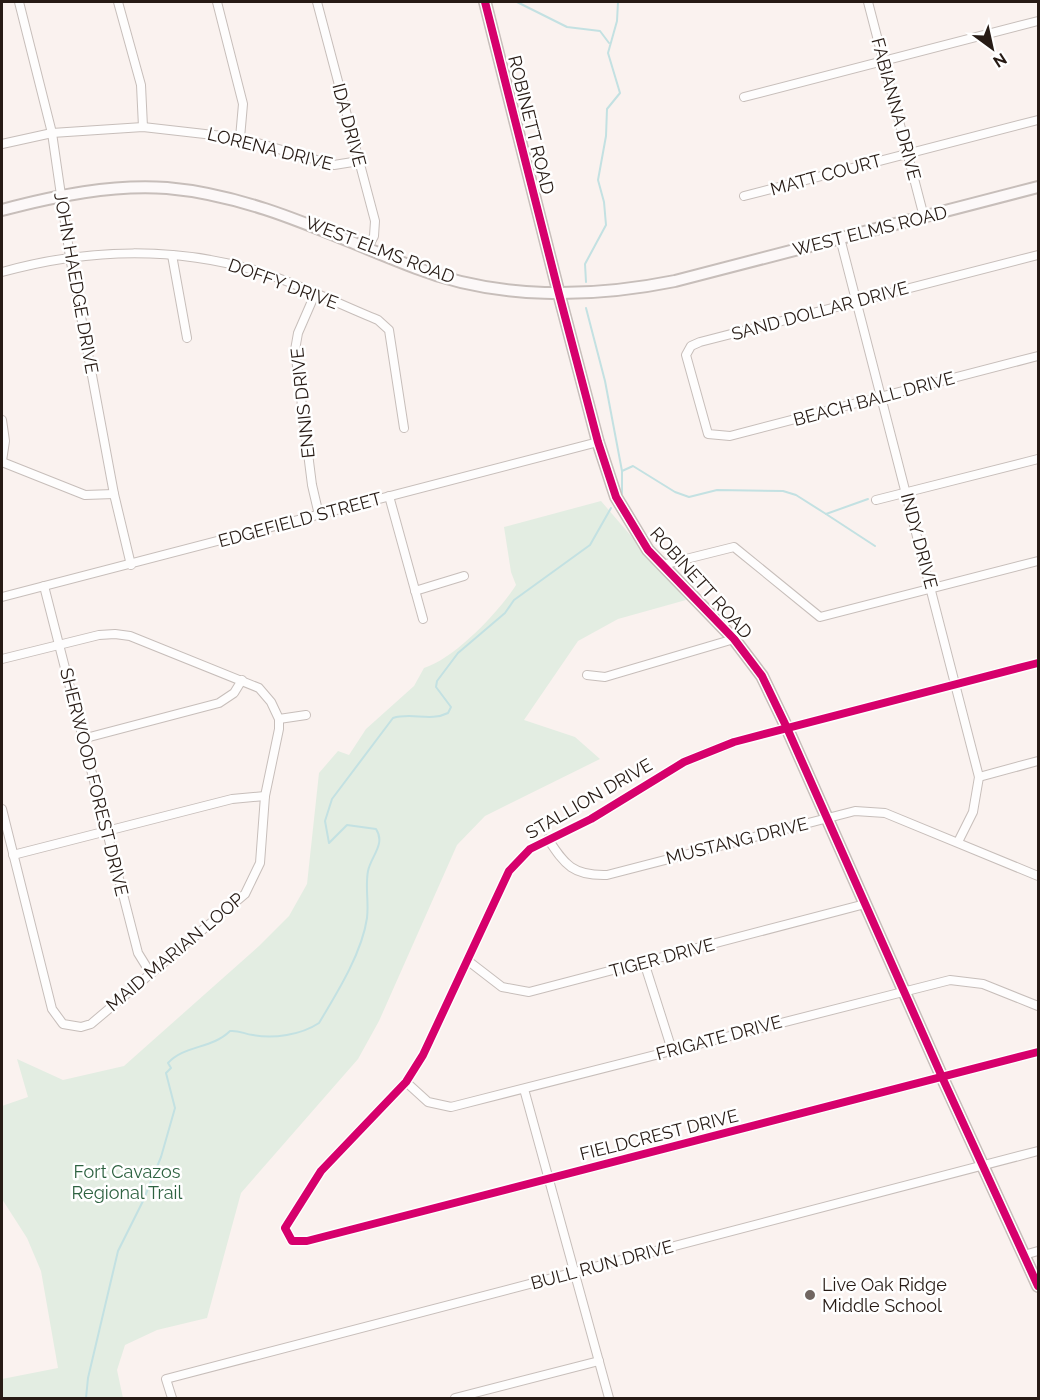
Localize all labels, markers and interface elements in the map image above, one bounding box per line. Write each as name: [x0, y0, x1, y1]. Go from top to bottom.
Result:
north arrow: [962, 18, 1022, 78]
street label: FABIANNA DRIVE: [867, 35, 926, 182]
text: N: [990, 49, 1010, 71]
street label: ROBINETT ROAD: [504, 53, 559, 197]
street label: IDA DRIVE: [328, 81, 371, 169]
street label: LORENA DRIVE: [205, 123, 335, 174]
street label: MATT COURT: [768, 150, 884, 199]
street label: JOHN HAEDGE DRIVE: [50, 191, 103, 375]
street label: WEST ELMS ROAD: [791, 201, 949, 260]
street label: WEST ELMS ROAD: [303, 211, 458, 288]
street label: DOFFY DRIVE: [225, 254, 341, 313]
street label: SAND DOLLAR DRIVE: [729, 277, 911, 344]
street label: ENNIS DRIVE: [286, 347, 319, 459]
street label: BEACH BALL DRIVE: [791, 367, 957, 430]
street label: EDGEFIELD STREET: [216, 488, 384, 551]
street label: INDY DRIVE: [897, 491, 942, 591]
street label: ROBINETT ROAD: [646, 523, 757, 643]
street label: SHERWOOD FOREST DRIVE: [56, 666, 133, 898]
street label: STALLION DRIVE: [522, 754, 656, 843]
street label: MUSTANG DRIVE: [664, 813, 810, 868]
street label: MAID MARIAN LOOP: [102, 888, 248, 1015]
street label: TIGER DRIVE: [607, 933, 717, 982]
street label: FRIGATE DRIVE: [654, 1011, 784, 1064]
street label: FIELDCREST DRIVE: [577, 1105, 740, 1164]
park label: Fort Cavazos Regional Trail: [72, 1161, 182, 1203]
street label: BULL RUN DRIVE: [528, 1235, 675, 1294]
place label: Live Oak Ridge Middle School: [822, 1274, 947, 1316]
marker: Live Oak Ridge Middle School: [803, 1288, 817, 1302]

